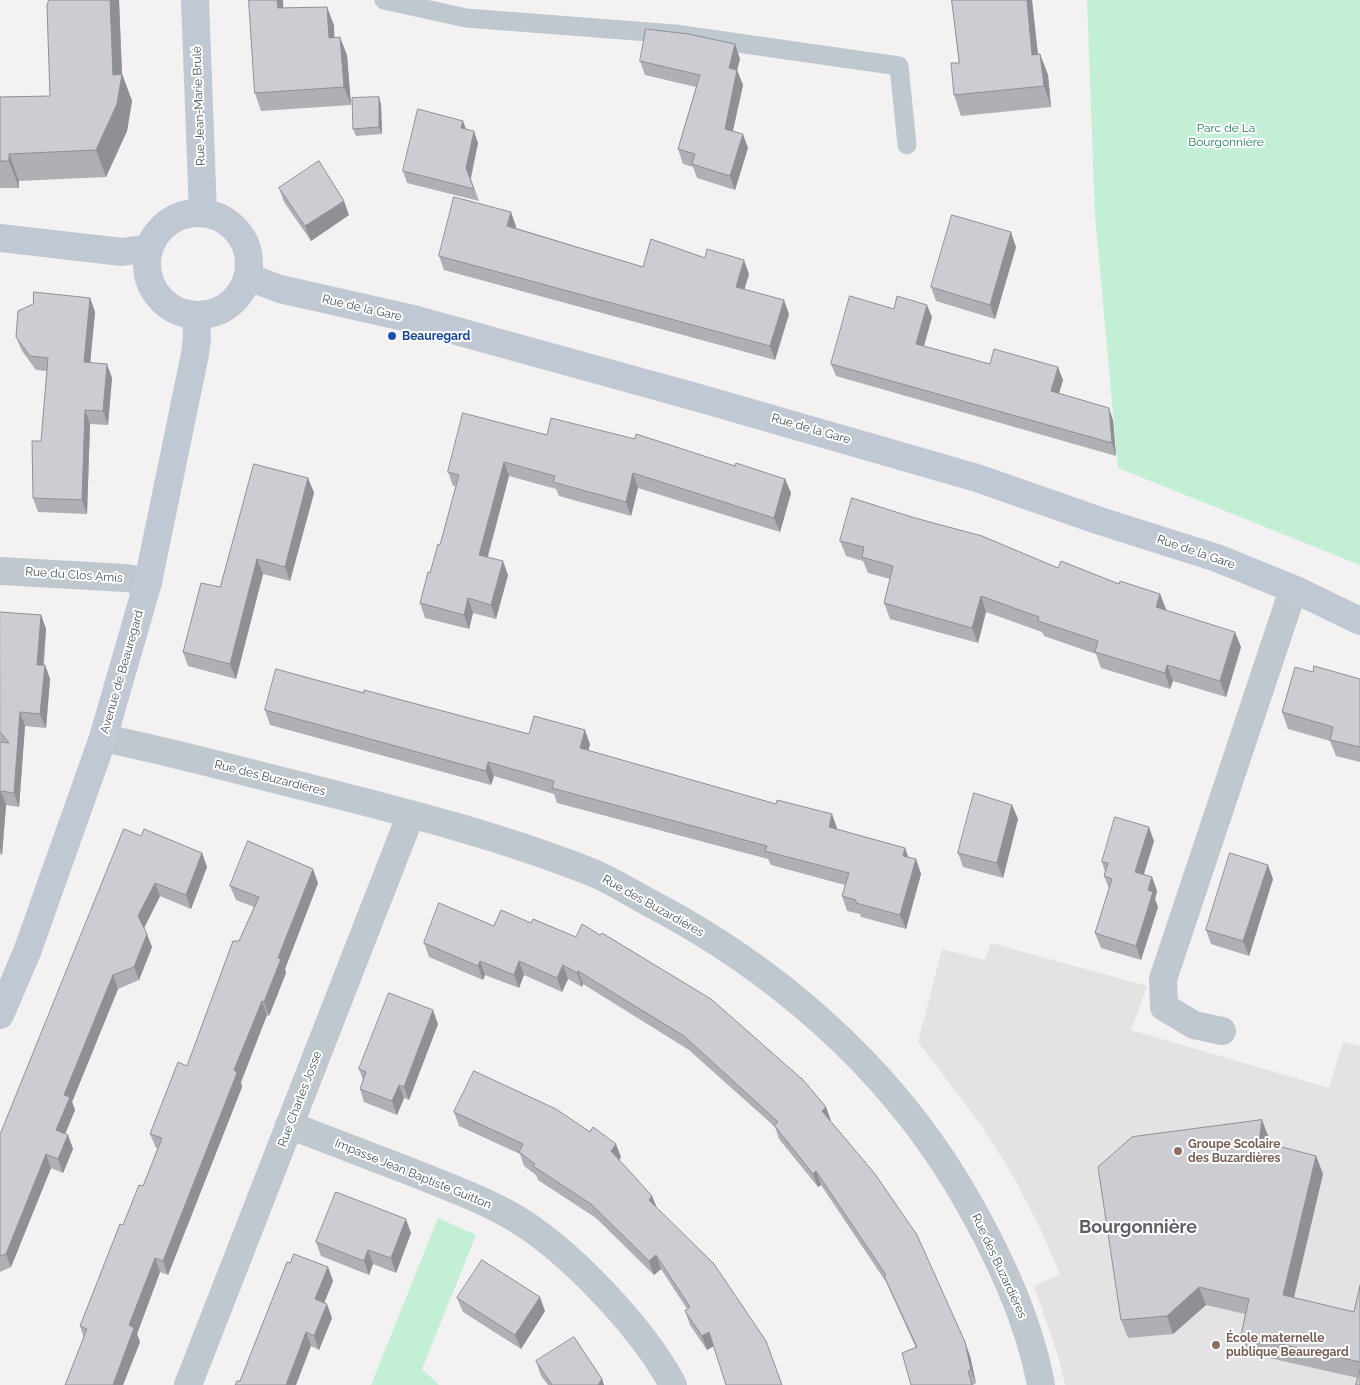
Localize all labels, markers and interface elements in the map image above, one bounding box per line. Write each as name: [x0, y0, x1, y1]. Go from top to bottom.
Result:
street label: Rue Jean-Marie Brulé: [190, 46, 208, 166]
park label: Parc de La Bourgonnière: [1188, 121, 1264, 149]
street label: Rue de la Gare: [321, 292, 403, 324]
place label: Beauregard: [402, 329, 470, 343]
marker: Beauregard: [386, 330, 398, 342]
street label: Rue de la Gare: [770, 411, 852, 447]
street label: Rue de la Gare: [1155, 532, 1237, 572]
street label: Rue du Clos Amis: [25, 564, 123, 586]
street label: Avenue de Beauregard: [97, 609, 147, 735]
street label: Rue des Buzardières: [213, 757, 327, 799]
street label: Rue des Buzardières: [600, 872, 706, 940]
street label: Rue Charles Josse: [275, 1049, 325, 1149]
street label: Impasse Jean Baptiste Guitton: [333, 1136, 493, 1212]
place label: Groupe Scolaire des Buzardières: [1188, 1137, 1280, 1165]
marker: Groupe Scolaire des Buzardières: [1172, 1145, 1184, 1157]
street label: Rue des Buzardières: [968, 1211, 1030, 1321]
district label: Bourgonnière: [1079, 1217, 1197, 1239]
place label: École maternelle publique Beauregard: [1226, 1331, 1349, 1359]
marker: École maternelle publique Beauregard: [1210, 1339, 1222, 1351]

